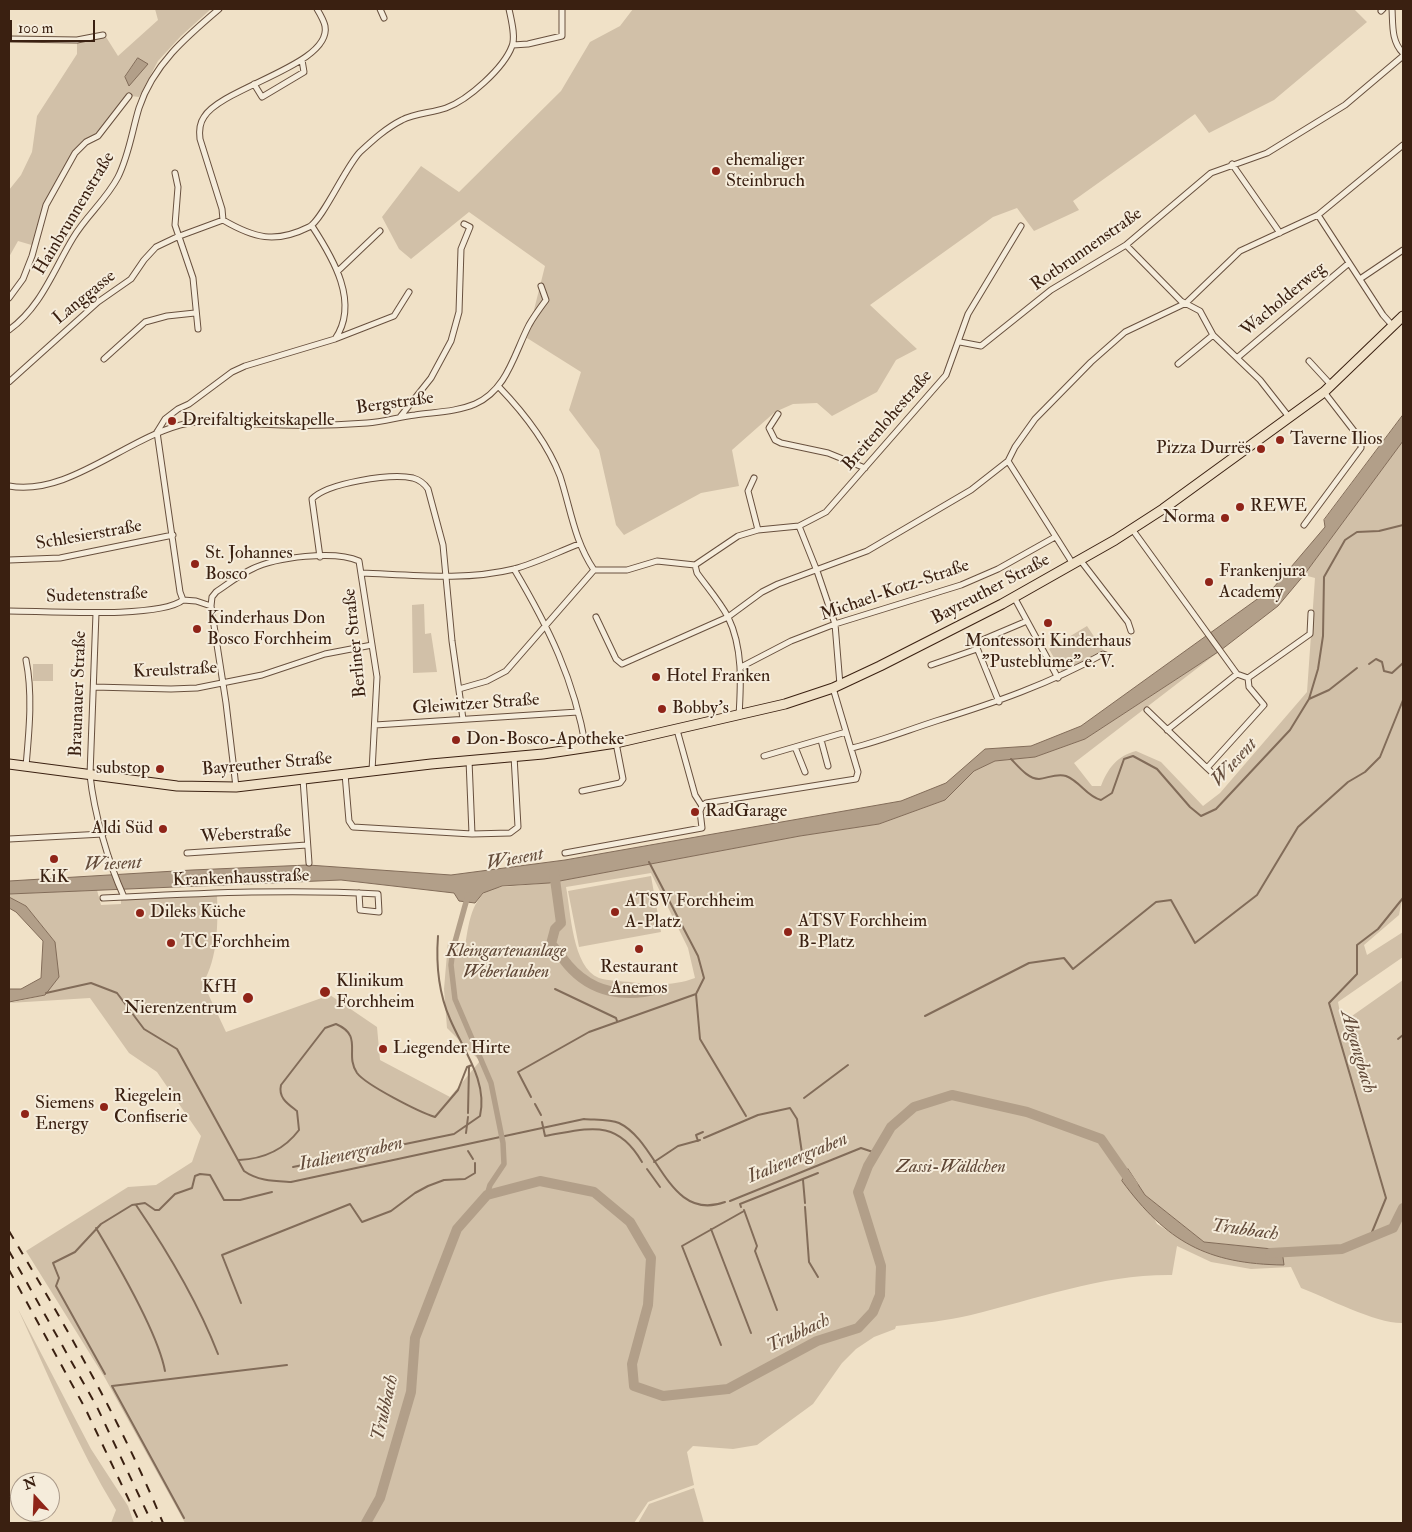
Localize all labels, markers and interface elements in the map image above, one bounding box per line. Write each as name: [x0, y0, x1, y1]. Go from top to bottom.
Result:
scale bar: [12, 10, 98, 42]
text: 100 m: [18, 19, 53, 38]
street label: Hainbrunnenstraße: [30, 149, 120, 279]
place label: ehemaliger Steinbruch: [726, 150, 805, 192]
marker: ehemaliger Steinbruch: [710, 165, 722, 177]
street label: Rotbrunnenstraße: [1027, 204, 1147, 296]
street label: Wacholderweg: [1237, 258, 1331, 342]
street label: Langgasse: [49, 266, 121, 330]
street label: Breitenlohestraße: [838, 366, 938, 476]
street label: Bergstraße: [355, 388, 435, 420]
place label: Dreifaltigkeitskapelle: [182, 410, 335, 432]
marker: Dreifaltigkeitskapelle: [166, 415, 178, 427]
place label: Taverne Ilios: [1290, 429, 1382, 451]
marker: Taverne Ilios: [1274, 434, 1286, 446]
place label: Pizza Durrës: [1156, 438, 1251, 460]
marker: Pizza Durrës: [1255, 443, 1267, 455]
place label: REWE: [1250, 496, 1307, 518]
marker: REWE: [1234, 501, 1246, 513]
place label: Norma: [1163, 507, 1215, 529]
marker: Norma: [1219, 512, 1231, 524]
street label: Schlesierstraße: [34, 516, 144, 556]
place label: St. Johannes Bosco: [205, 543, 293, 586]
street label: Bayreuther Straße: [928, 550, 1054, 630]
street label: Michael-Kotz-Straße: [818, 555, 972, 627]
marker: St. Johannes Bosco: [189, 558, 201, 570]
place label: Frankenjura Academy: [1219, 561, 1306, 604]
marker: Frankenjura Academy: [1203, 576, 1215, 588]
street label: Sudetenstraße: [46, 583, 148, 609]
street label: Berliner Straße: [340, 587, 372, 699]
place label: Kinderhaus Don Bosco Forchheim: [207, 608, 332, 650]
marker: Montessori Kinderhaus "Pusteblume" e. V.: [1042, 617, 1054, 629]
marker: Kinderhaus Don Bosco Forchheim: [191, 623, 203, 635]
street label: Braunauer Straße: [66, 630, 92, 758]
place label: Montessori Kinderhaus "Pusteblume" e. V.: [965, 631, 1131, 674]
street label: Kreulstraße: [132, 658, 218, 684]
place label: Hotel Franken: [666, 666, 770, 688]
marker: Hotel Franken: [650, 671, 662, 683]
street label: Gleiwitzer Straße: [412, 690, 540, 720]
place label: Bobby's: [672, 698, 729, 720]
marker: Bobby's: [656, 703, 668, 715]
place label: Don-Bosco-Apotheke: [466, 729, 624, 751]
marker: Don-Bosco-Apotheke: [450, 734, 462, 746]
water label: Wiesent: [1207, 734, 1263, 792]
street label: Bayreuther Straße: [201, 749, 333, 781]
place label: substop: [96, 758, 150, 780]
marker: substop: [154, 763, 166, 775]
place label: RadGarage: [705, 801, 787, 823]
marker: RadGarage: [689, 806, 701, 818]
place label: Aldi Süd: [91, 818, 153, 840]
street label: Weberstraße: [200, 821, 292, 849]
marker: Aldi Süd: [157, 823, 169, 835]
water label: Wiesent: [485, 844, 545, 876]
marker: KiK: [48, 853, 60, 865]
water label: Wiesent: [84, 853, 142, 877]
street label: Krankenhausstraße: [172, 866, 310, 892]
place label: KiK: [39, 867, 69, 889]
place label: ATSV Forchheim A-Platz: [625, 891, 754, 934]
place label: Dileks Küche: [150, 902, 246, 924]
marker: ATSV Forchheim A-Platz: [609, 906, 621, 918]
marker: Dileks Küche: [134, 907, 146, 919]
place label: ATSV Forchheim B-Platz: [798, 911, 927, 954]
marker: ATSV Forchheim B-Platz: [782, 926, 794, 938]
place label: TC Forchheim: [181, 932, 290, 954]
marker: TC Forchheim: [165, 937, 177, 949]
park label: Kleingartenanlage Weberlauben: [446, 941, 566, 984]
marker: Restaurant Anemos: [633, 943, 645, 955]
place label: Restaurant Anemos: [600, 957, 678, 1000]
place label: Klinikum Forchheim: [336, 971, 415, 1014]
place label: KfH Nierenzentrum: [124, 977, 237, 1020]
marker: Klinikum Forchheim: [318, 985, 332, 999]
marker: KfH Nierenzentrum: [241, 991, 255, 1005]
water label: Abgangbach: [1334, 1008, 1380, 1096]
place label: Liegender Hirte: [393, 1038, 510, 1060]
marker: Liegender Hirte: [377, 1043, 389, 1055]
place label: Riegelein Confiserie: [114, 1086, 188, 1128]
place label: Siemens Energy: [35, 1093, 94, 1136]
marker: Riegelein Confiserie: [98, 1101, 110, 1113]
marker: Siemens Energy: [19, 1108, 31, 1120]
water label: Italienergraben: [745, 1129, 851, 1189]
water label: Italienergraben: [297, 1133, 405, 1177]
park label: Zassi-Wäldchen: [896, 1157, 1006, 1179]
water label: Trubbach: [1210, 1215, 1280, 1247]
water label: Trubbach: [764, 1310, 834, 1358]
water label: Trubbach: [367, 1373, 405, 1443]
north arrow: [10, 1472, 60, 1522]
text: N: [21, 1473, 39, 1494]

